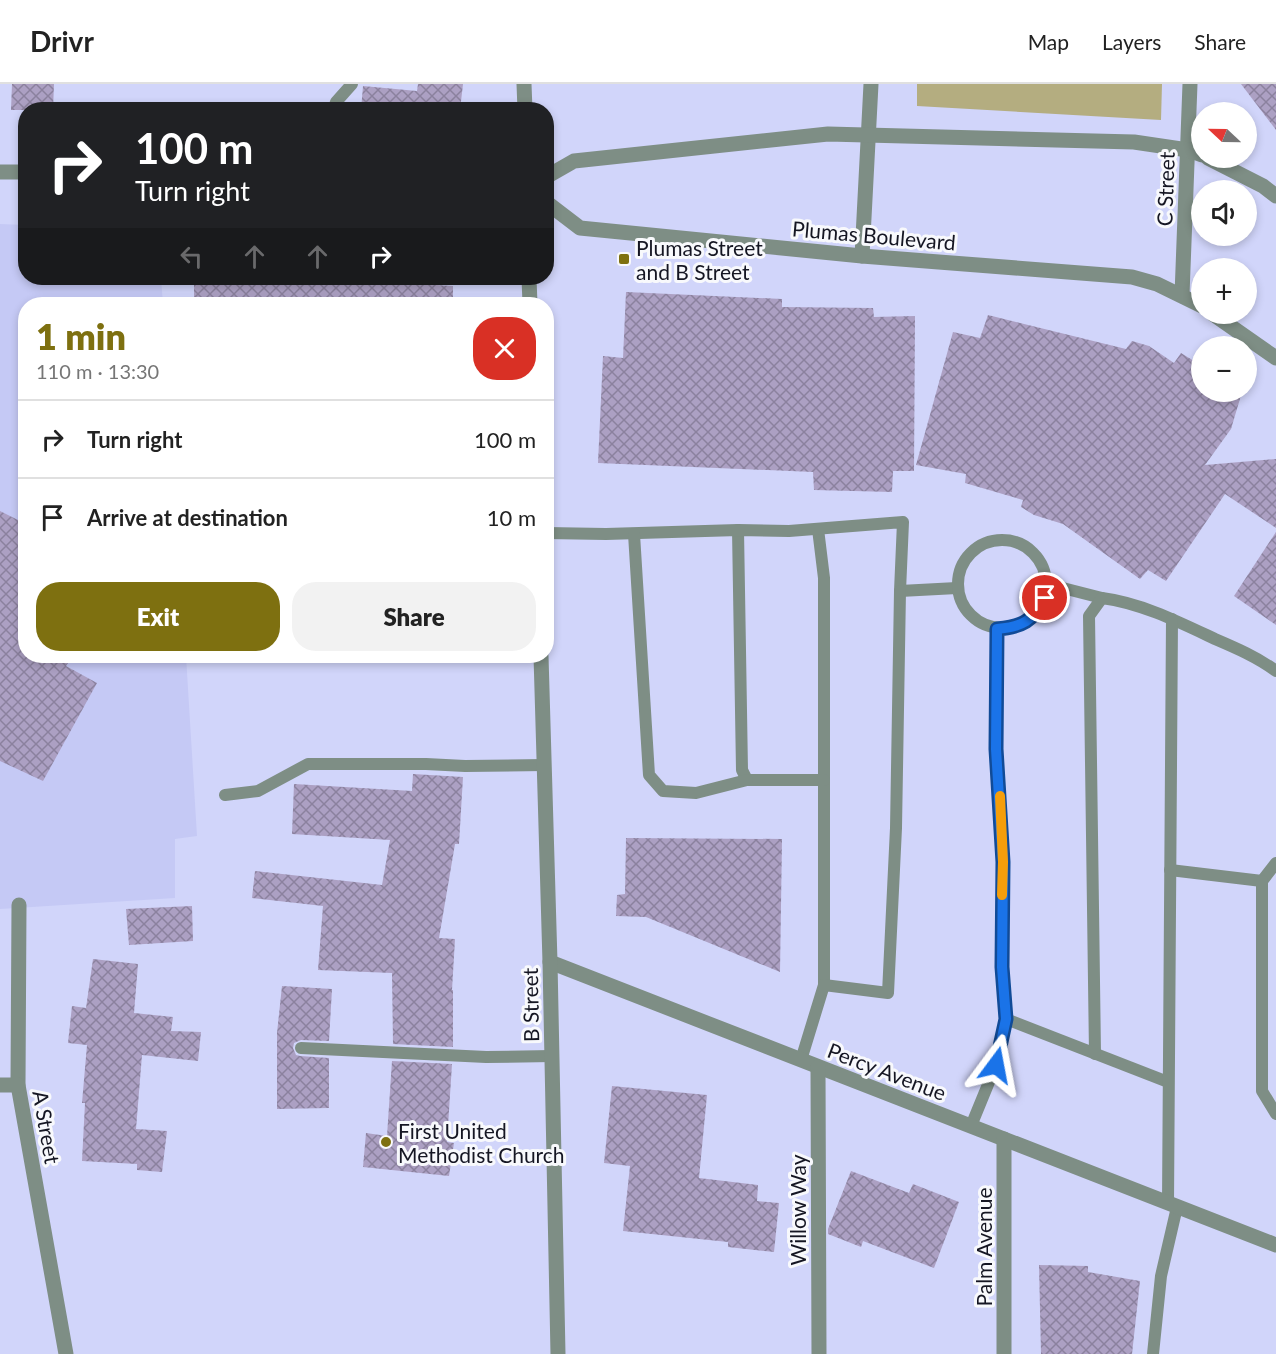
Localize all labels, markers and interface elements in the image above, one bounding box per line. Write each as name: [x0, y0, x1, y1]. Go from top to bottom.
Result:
text: Drivr: [30, 24, 94, 58]
text: Map: [1028, 29, 1069, 54]
text: Layers: [1102, 29, 1161, 54]
text: Share: [1194, 29, 1246, 54]
north arrow: [1191, 102, 1257, 168]
map controls: [1191, 102, 1257, 402]
text: 100 m: [135, 123, 253, 173]
icon: right: [36, 126, 114, 204]
street label: C Street: [1151, 151, 1179, 227]
text: Turn right: [135, 174, 250, 207]
button: sound: [1191, 180, 1257, 246]
street label: Plumas Boulevard: [791, 215, 957, 255]
place label: Plumas Street and B Street: [636, 235, 763, 284]
icon: left: [175, 240, 208, 273]
icon: ahead: [238, 240, 271, 273]
icon: ahead: [301, 240, 334, 273]
icon: right: [364, 240, 397, 273]
marker: Plumas Street and B Street: [617, 252, 631, 266]
button: +: [1191, 258, 1257, 324]
text: 1 min: [36, 314, 126, 358]
button: close: [473, 317, 536, 380]
button: −: [1191, 336, 1257, 402]
text: 110 m · 13:30: [36, 359, 159, 383]
icon: right: [36, 423, 69, 456]
text: Turn right: [87, 426, 182, 453]
text: 100 m: [474, 426, 536, 453]
icon: arrive: [36, 501, 69, 534]
text: Arrive at destination: [87, 504, 288, 531]
text: 10 m: [487, 504, 536, 531]
pin: [1019, 572, 1070, 623]
icon: arrive: [1028, 581, 1061, 614]
button: Exit: [36, 582, 280, 651]
button: Share: [292, 582, 536, 651]
street label: B Street: [517, 967, 543, 1042]
position arrow: [964, 1033, 1028, 1097]
street label: Percy Avenue: [824, 1037, 950, 1105]
street label: A Street: [28, 1088, 66, 1166]
place label: First United Methodist Church: [398, 1118, 565, 1167]
marker: First United Methodist Church: [379, 1135, 393, 1149]
street label: Willow Way: [785, 1154, 810, 1266]
street label: Palm Avenue: [971, 1187, 996, 1307]

